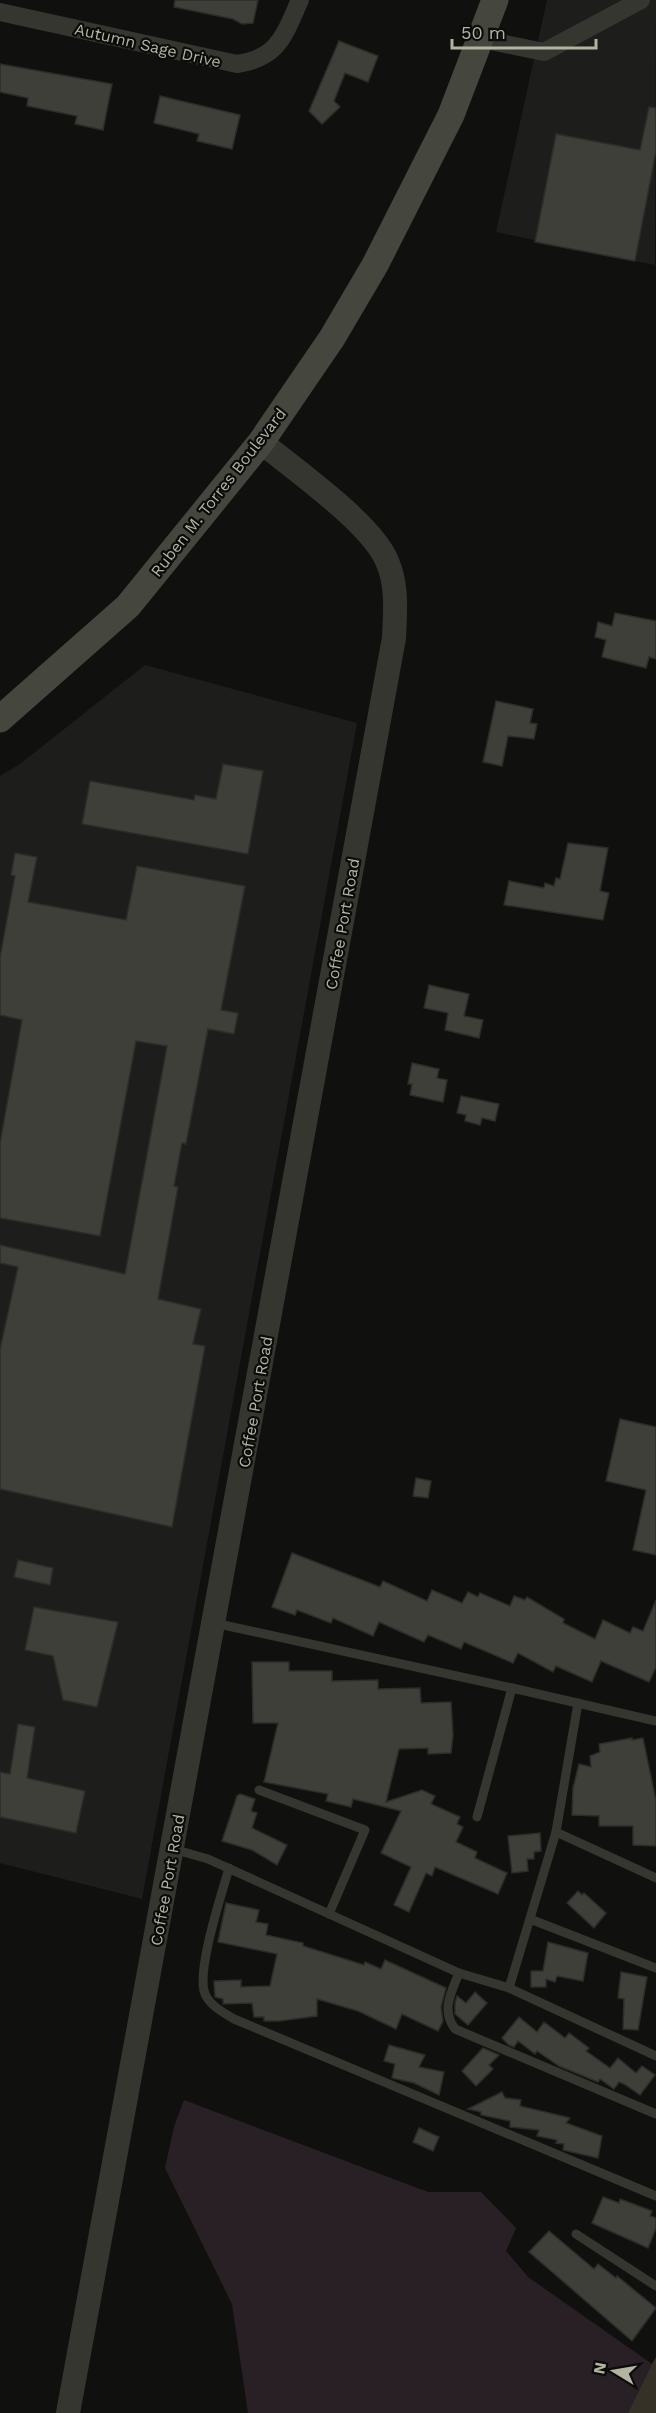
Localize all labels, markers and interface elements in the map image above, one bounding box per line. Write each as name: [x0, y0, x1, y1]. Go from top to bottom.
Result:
scale bar: [452, 12, 596, 50]
street label: Autumn Sage Drive: [73, 19, 223, 72]
text: 50 m: [461, 22, 506, 43]
street label: Ruben M. Torres Boulevard: [147, 404, 290, 580]
street label: Coffee Port Road: [322, 857, 363, 991]
street label: Coffee Port Road: [235, 1335, 276, 1469]
street label: Coffee Port Road: [147, 1813, 188, 1947]
north arrow: [584, 2341, 644, 2401]
text: N: [589, 2361, 610, 2376]

